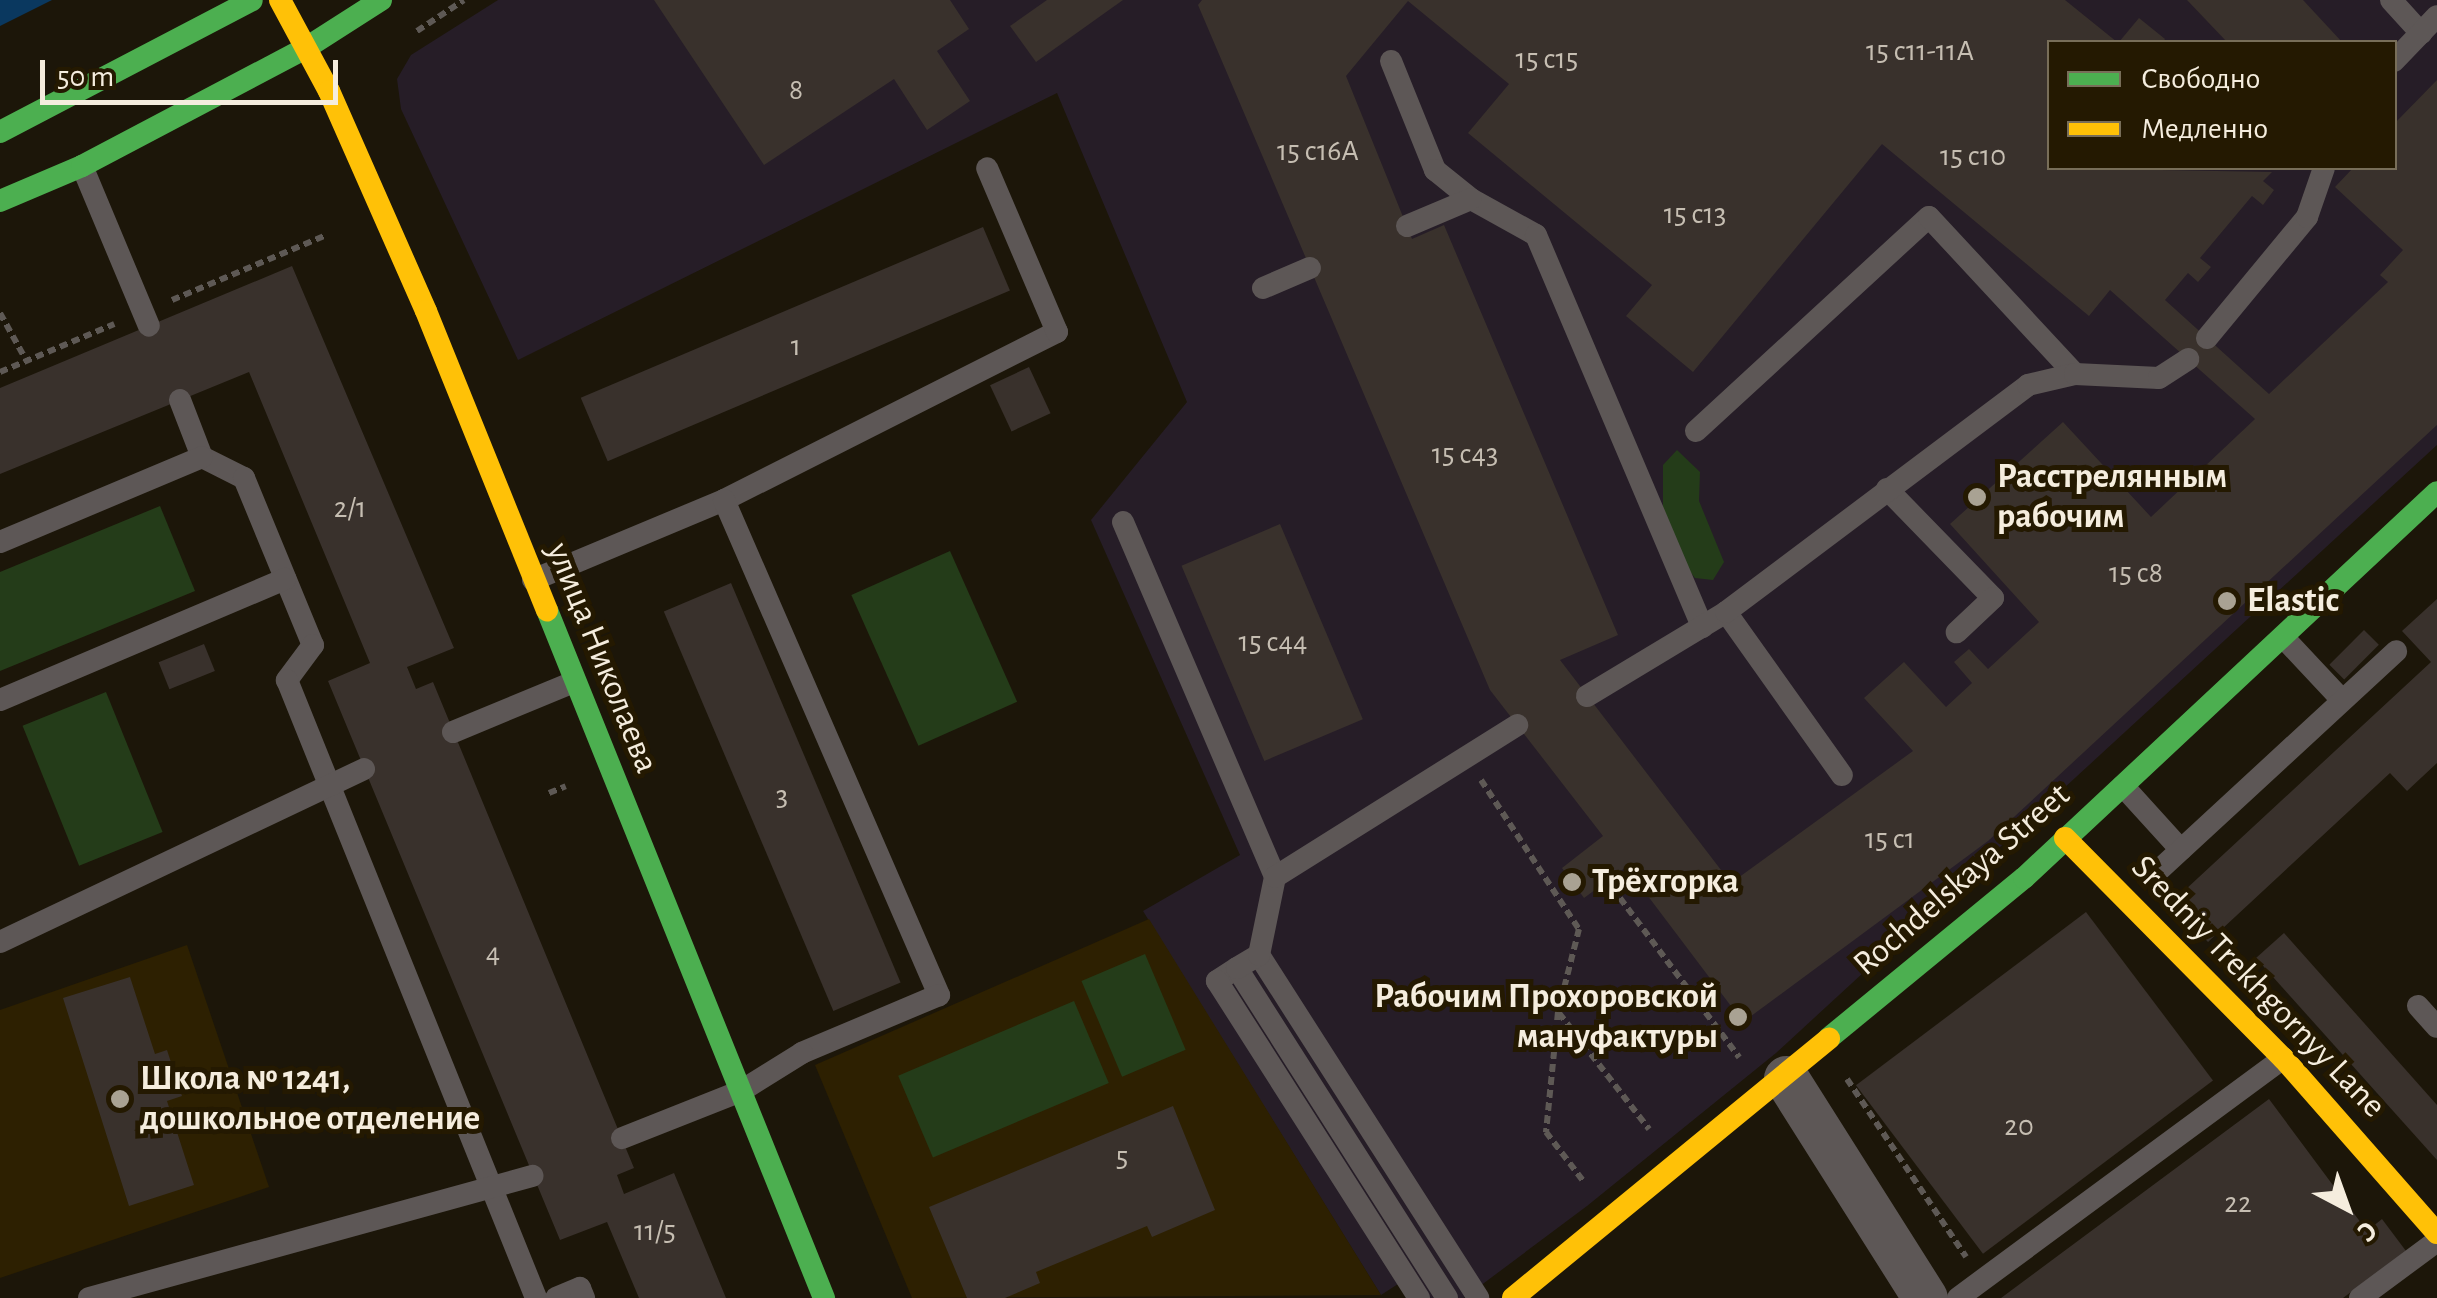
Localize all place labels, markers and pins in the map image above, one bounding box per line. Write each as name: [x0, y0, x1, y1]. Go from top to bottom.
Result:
place label: Расстрелянным рабочим: [1997, 456, 2227, 538]
marker: Расстрелянным рабочим: [1966, 486, 1988, 508]
place label: Elastic: [2247, 580, 2339, 622]
marker: Elastic: [2216, 590, 2238, 612]
place label: Трёхгорка: [1592, 861, 1739, 903]
marker: Трёхгорка: [1561, 871, 1583, 893]
place label: Рабочим Прохоровской мануфактуры: [1374, 976, 1718, 1058]
marker: Рабочим Прохоровской мануфактуры: [1727, 1006, 1749, 1028]
place label: Школа № 1241, дошкольное отделение: [140, 1058, 480, 1140]
marker: Школа № 1241, дошкольное отделение: [109, 1088, 131, 1110]

